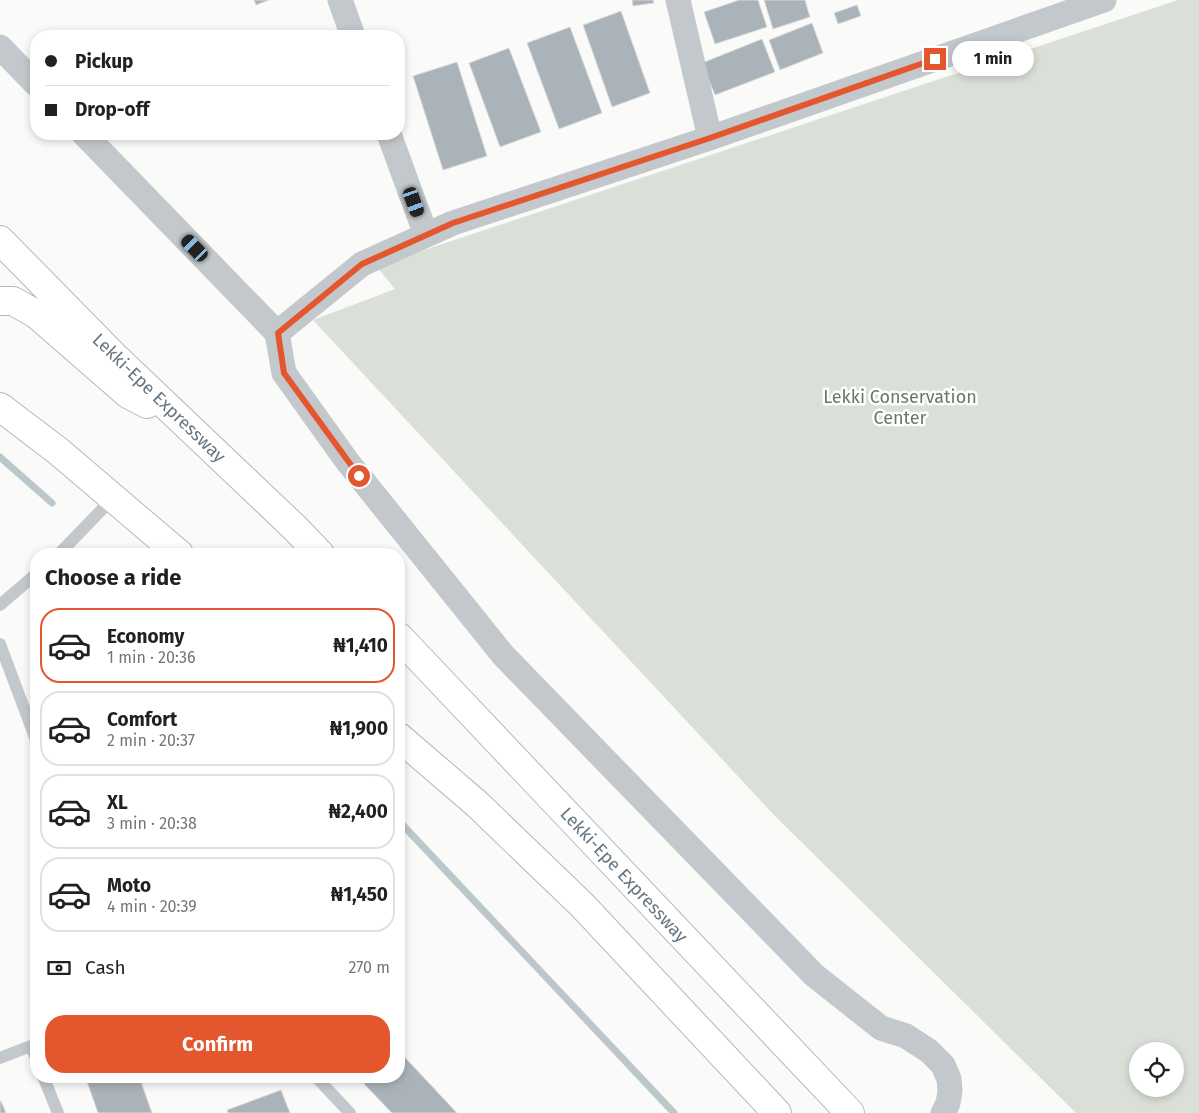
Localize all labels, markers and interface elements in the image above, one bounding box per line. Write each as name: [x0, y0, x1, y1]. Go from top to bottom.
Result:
callout: 1 min: [952, 42, 1035, 76]
route end: [924, 48, 946, 70]
text: 1 min: [974, 49, 1012, 68]
text: Pickup: [75, 50, 133, 73]
text: Drop-off: [75, 98, 149, 121]
car: [401, 185, 426, 219]
car: [179, 232, 210, 264]
street label: Lekki-Epe Expressway: [88, 329, 230, 467]
park label: Lekki Conservation Center: [823, 386, 977, 429]
route start: [348, 465, 370, 487]
text: Choose a ride: [45, 564, 181, 591]
icon: car: [47, 623, 92, 668]
text: Economy: [107, 625, 184, 648]
text: ₦1,410: [333, 634, 388, 657]
text: 1 min · 20:36: [107, 648, 195, 667]
icon: car: [47, 706, 92, 751]
text: Comfort: [107, 708, 177, 731]
text: ₦1,900: [330, 717, 388, 740]
text: 2 min · 20:37: [107, 731, 195, 750]
icon: car: [47, 789, 92, 834]
text: XL: [107, 791, 128, 814]
text: ₦2,400: [329, 800, 388, 823]
street label: Lekki-Epe Expressway: [556, 803, 692, 947]
text: 3 min · 20:38: [107, 814, 197, 833]
icon: car: [47, 872, 92, 917]
text: Moto: [107, 874, 151, 897]
text: ₦1,450: [331, 883, 388, 906]
text: 4 min · 20:39: [107, 897, 197, 916]
icon: cash: [45, 954, 73, 982]
text: Cash: [85, 956, 126, 979]
text: 270 m: [348, 958, 390, 977]
button: Confirm: [45, 1015, 390, 1073]
map controls: [1129, 1042, 1184, 1097]
button: locate: [1129, 1042, 1184, 1097]

